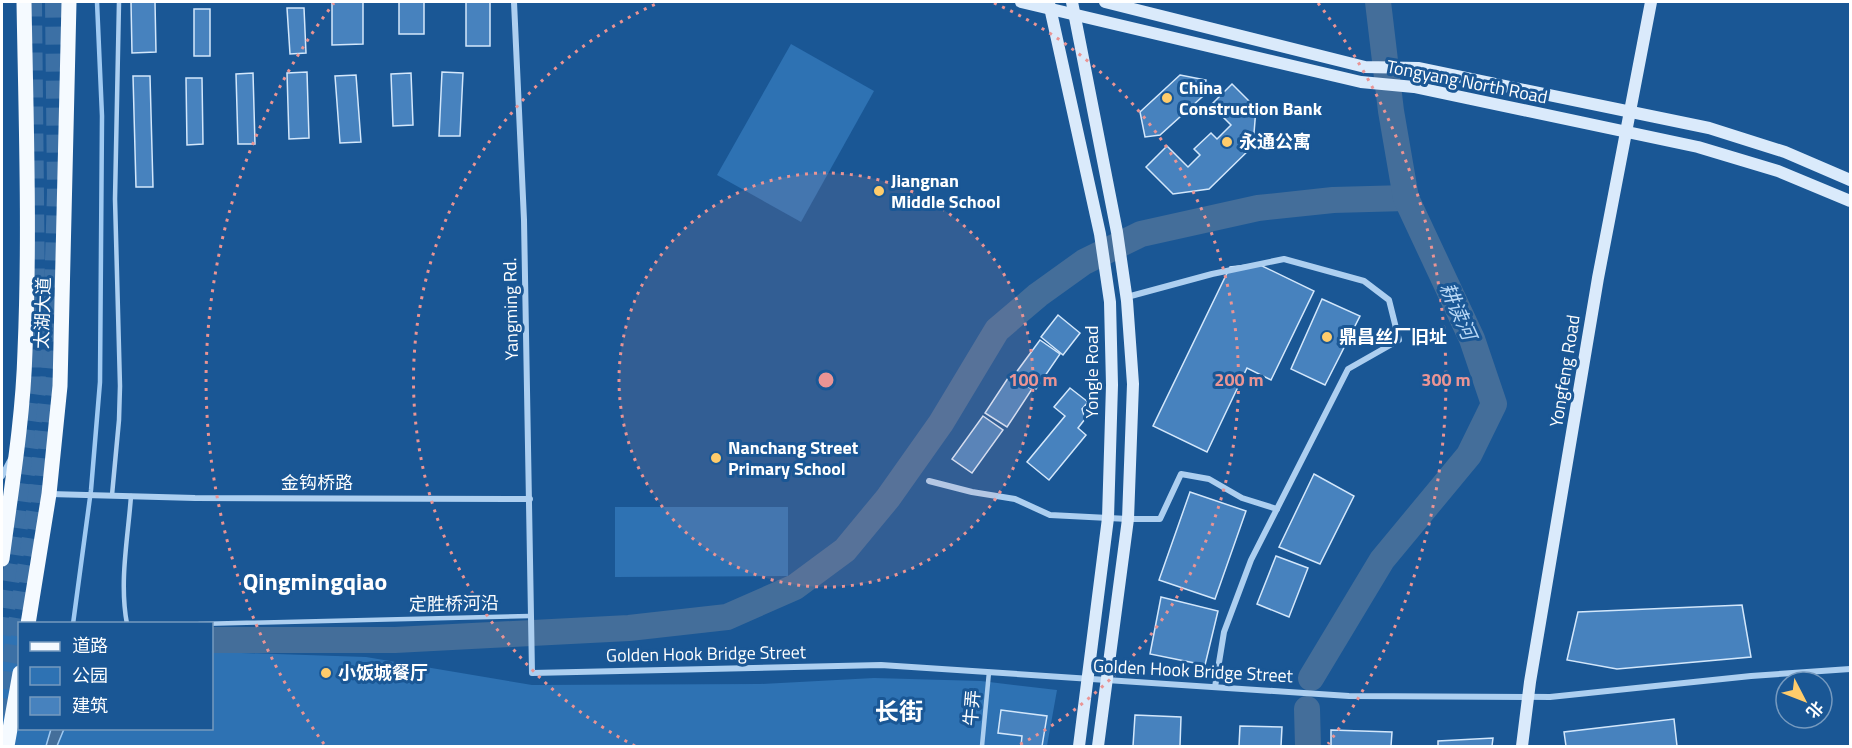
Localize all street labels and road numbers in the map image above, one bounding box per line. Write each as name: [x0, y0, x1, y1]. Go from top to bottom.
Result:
street label: Tongyang North Road: [1384, 53, 1550, 110]
street label: Yangming Rd.: [496, 257, 525, 361]
street label: 太湖大道: [28, 277, 57, 349]
street label: Yongfeng Road: [1542, 313, 1587, 429]
street label: Yongle Road: [1078, 325, 1105, 419]
street label: 金钩桥路: [281, 469, 353, 496]
street label: 定胜桥河沿: [409, 589, 499, 618]
street label: Golden Hook Bridge Street: [606, 638, 807, 669]
street label: Golden Hook Bridge Street: [1092, 652, 1294, 689]
street label: 牛弄: [956, 689, 987, 727]

